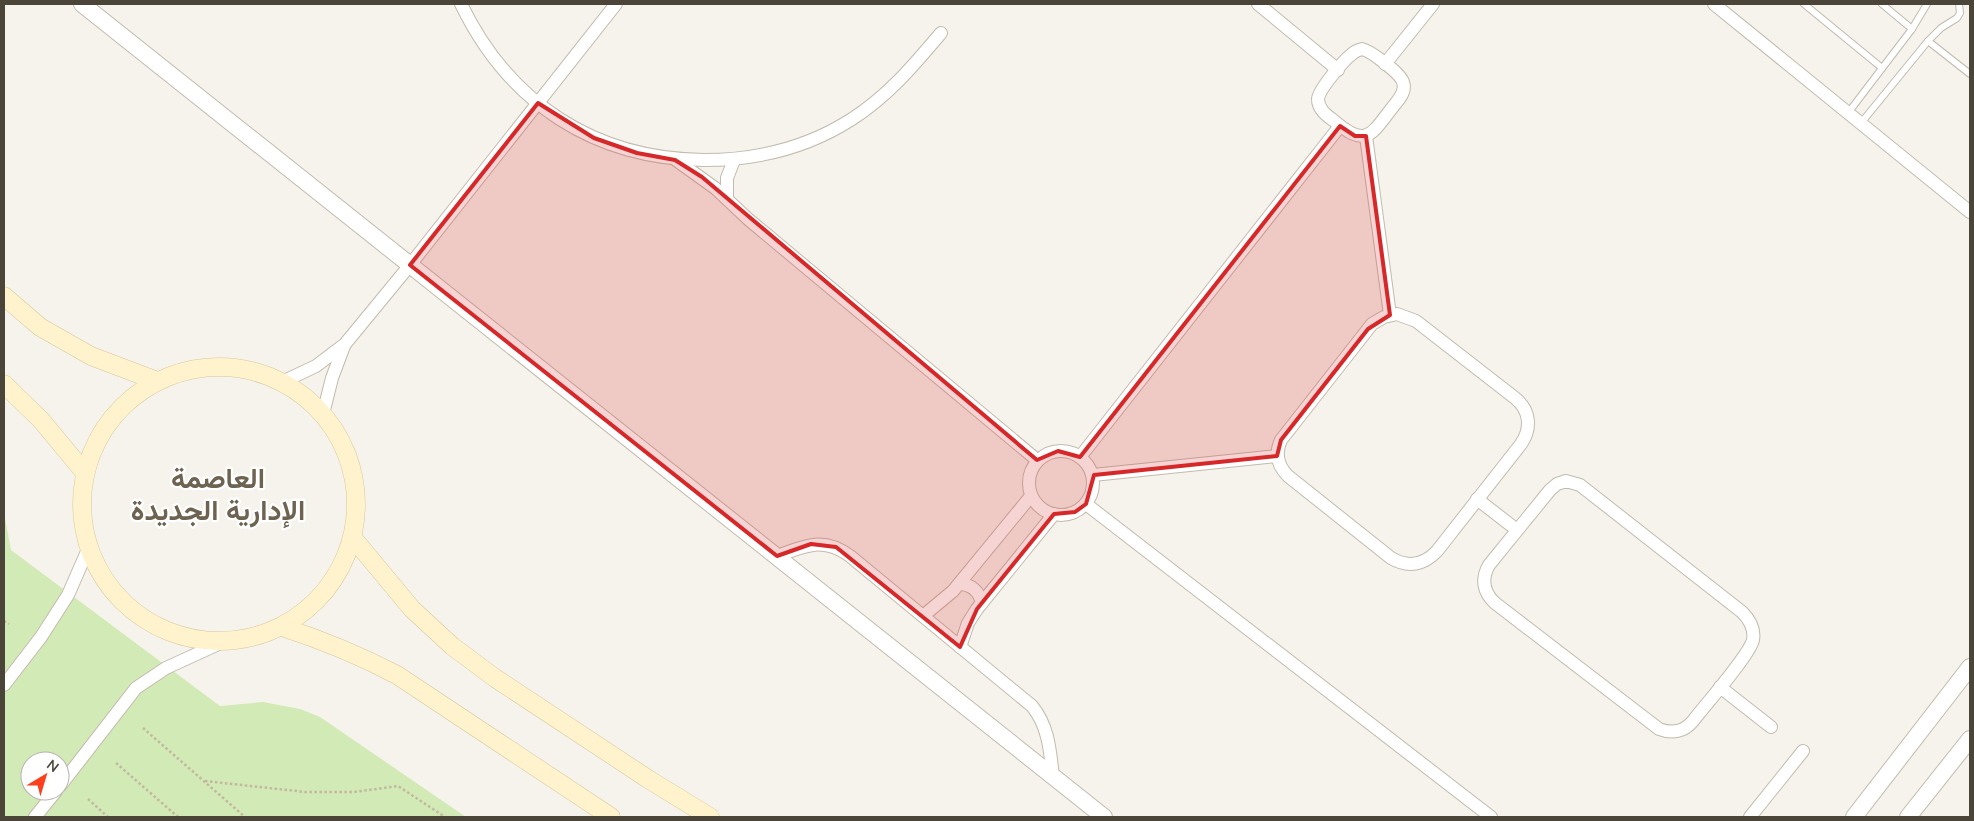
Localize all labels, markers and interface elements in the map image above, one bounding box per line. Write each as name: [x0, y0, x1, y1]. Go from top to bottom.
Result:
district label: العاصمة الإدارية الجديدة: [131, 460, 305, 530]
north arrow: [20, 751, 70, 801]
text: N: [43, 755, 63, 777]

